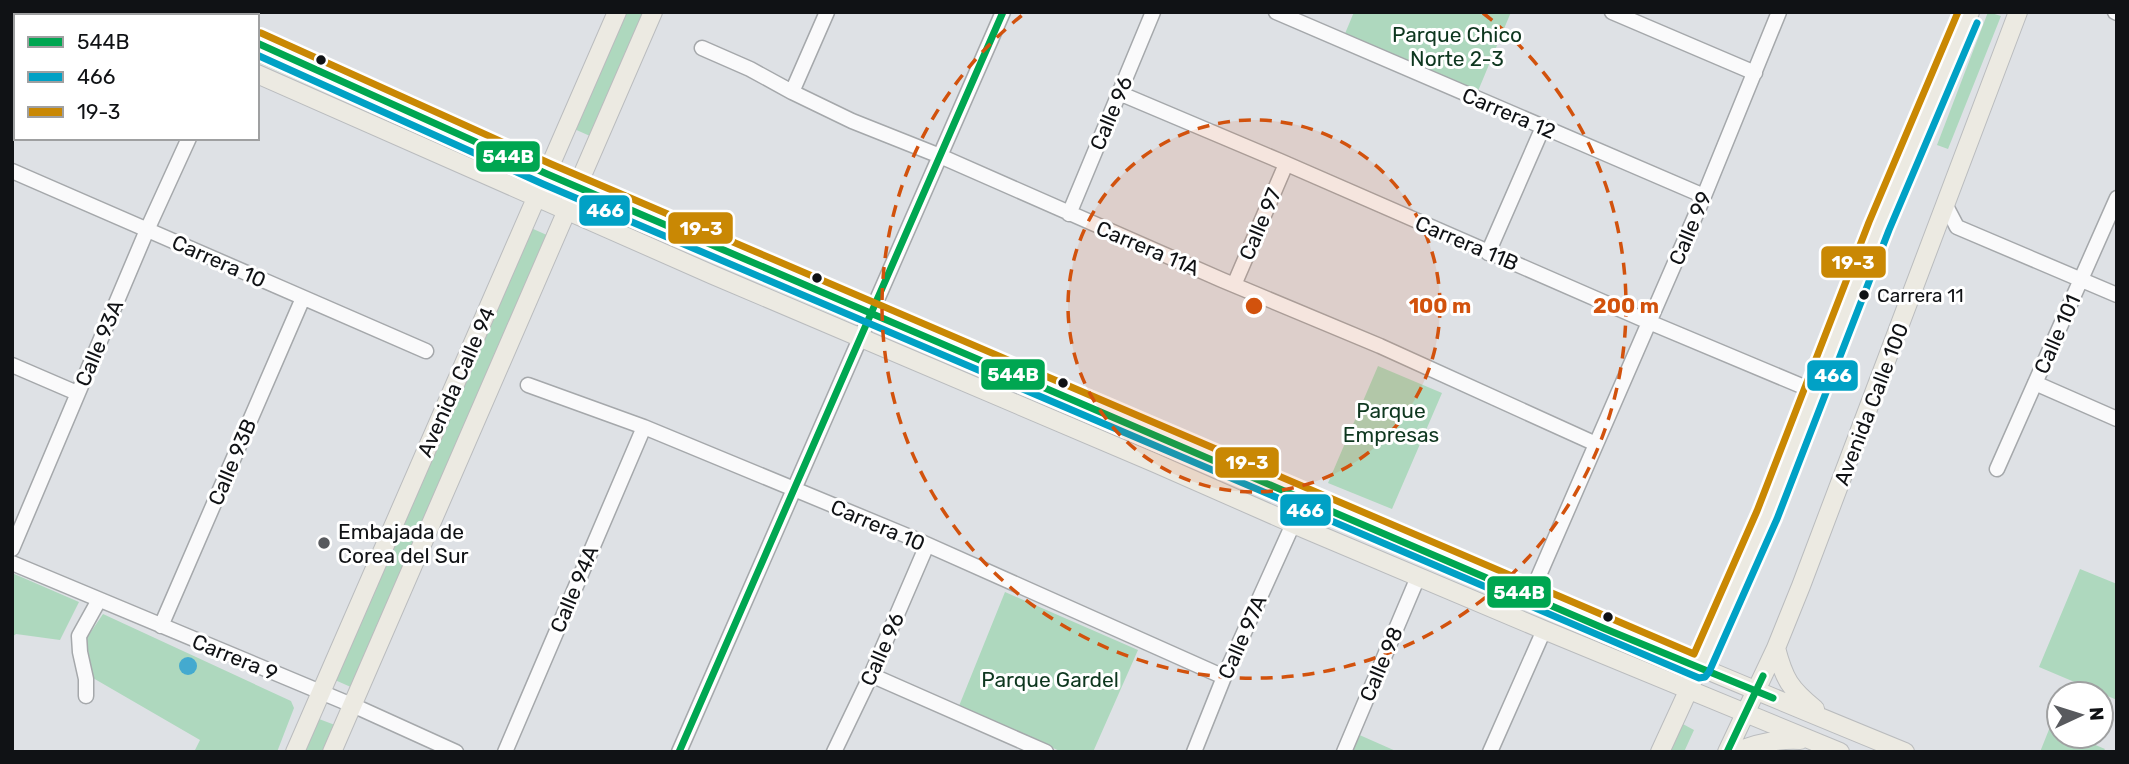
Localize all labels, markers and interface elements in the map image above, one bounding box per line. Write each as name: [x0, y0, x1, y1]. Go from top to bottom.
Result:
legend: [14, 14, 259, 140]
park label: Parque Chico Norte 2-3: [1392, 22, 1522, 71]
text: 544B: [77, 29, 130, 54]
unlabelled marker: [314, 53, 328, 67]
text: 466: [77, 64, 115, 89]
street label: Calle 96: [1084, 72, 1138, 154]
street label: Carrera 12: [1459, 82, 1559, 144]
text: 19-3: [77, 99, 120, 124]
line badge: 544B: [475, 140, 541, 173]
text: 544B: [482, 145, 534, 168]
street label: Calle 97: [1234, 184, 1286, 264]
street label: Calle 99: [1663, 187, 1717, 269]
line badge: 466: [578, 194, 631, 227]
text: 466: [586, 199, 624, 222]
street label: Carrera 11B: [1412, 210, 1522, 276]
line badge: 19-3: [667, 211, 734, 245]
street label: Carrera 11A: [1093, 215, 1203, 281]
text: 19-3: [680, 217, 722, 240]
street label: Carrera 10: [168, 229, 270, 293]
line badge: 19-3: [1820, 245, 1887, 279]
text: 19-3: [1832, 251, 1874, 274]
unlabelled marker: [810, 271, 824, 285]
place label: Carrera 11: [1877, 284, 1964, 307]
marker: Carrera 11: [1857, 288, 1871, 302]
street label: Calle 101: [2028, 291, 2086, 377]
text: 100 m: [1409, 293, 1471, 318]
text: 200 m: [1593, 293, 1659, 318]
centre of rings: [1242, 294, 1266, 318]
street label: Calle 93A: [70, 296, 128, 390]
street label: Avenida Calle 94: [412, 303, 500, 461]
street label: Avenida Calle 100: [1829, 319, 1913, 489]
line badge: 544B: [980, 358, 1046, 391]
line badge: 466: [1806, 359, 1859, 392]
text: 544B: [987, 363, 1039, 386]
text: 466: [1814, 364, 1852, 387]
unlabelled marker: [1056, 376, 1070, 390]
park label: Parque Empresas: [1343, 398, 1439, 447]
street label: Calle 93B: [203, 415, 261, 509]
line badge: 19-3: [1214, 446, 1280, 479]
text: 19-3: [1226, 451, 1268, 474]
line badge: 466: [1279, 493, 1332, 527]
street label: Carrera 10: [827, 494, 929, 556]
text: 466: [1286, 499, 1324, 522]
place label: Embajada de Corea del Sur: [338, 519, 469, 568]
marker: Embajada de Corea del Sur: [316, 535, 332, 551]
street label: Calle 94A: [545, 542, 603, 636]
line badge: 544B: [1486, 575, 1552, 609]
text: 544B: [1493, 581, 1545, 604]
street label: Calle 97A: [1212, 591, 1272, 683]
street label: Calle 96: [855, 608, 909, 690]
unlabelled marker: [1601, 610, 1615, 624]
street label: Calle 98: [1354, 623, 1408, 705]
street label: Carrera 9: [189, 629, 281, 685]
park label: Parque Gardel: [981, 667, 1119, 692]
north arrow: [2045, 680, 2115, 750]
text: N: [2085, 706, 2108, 721]

